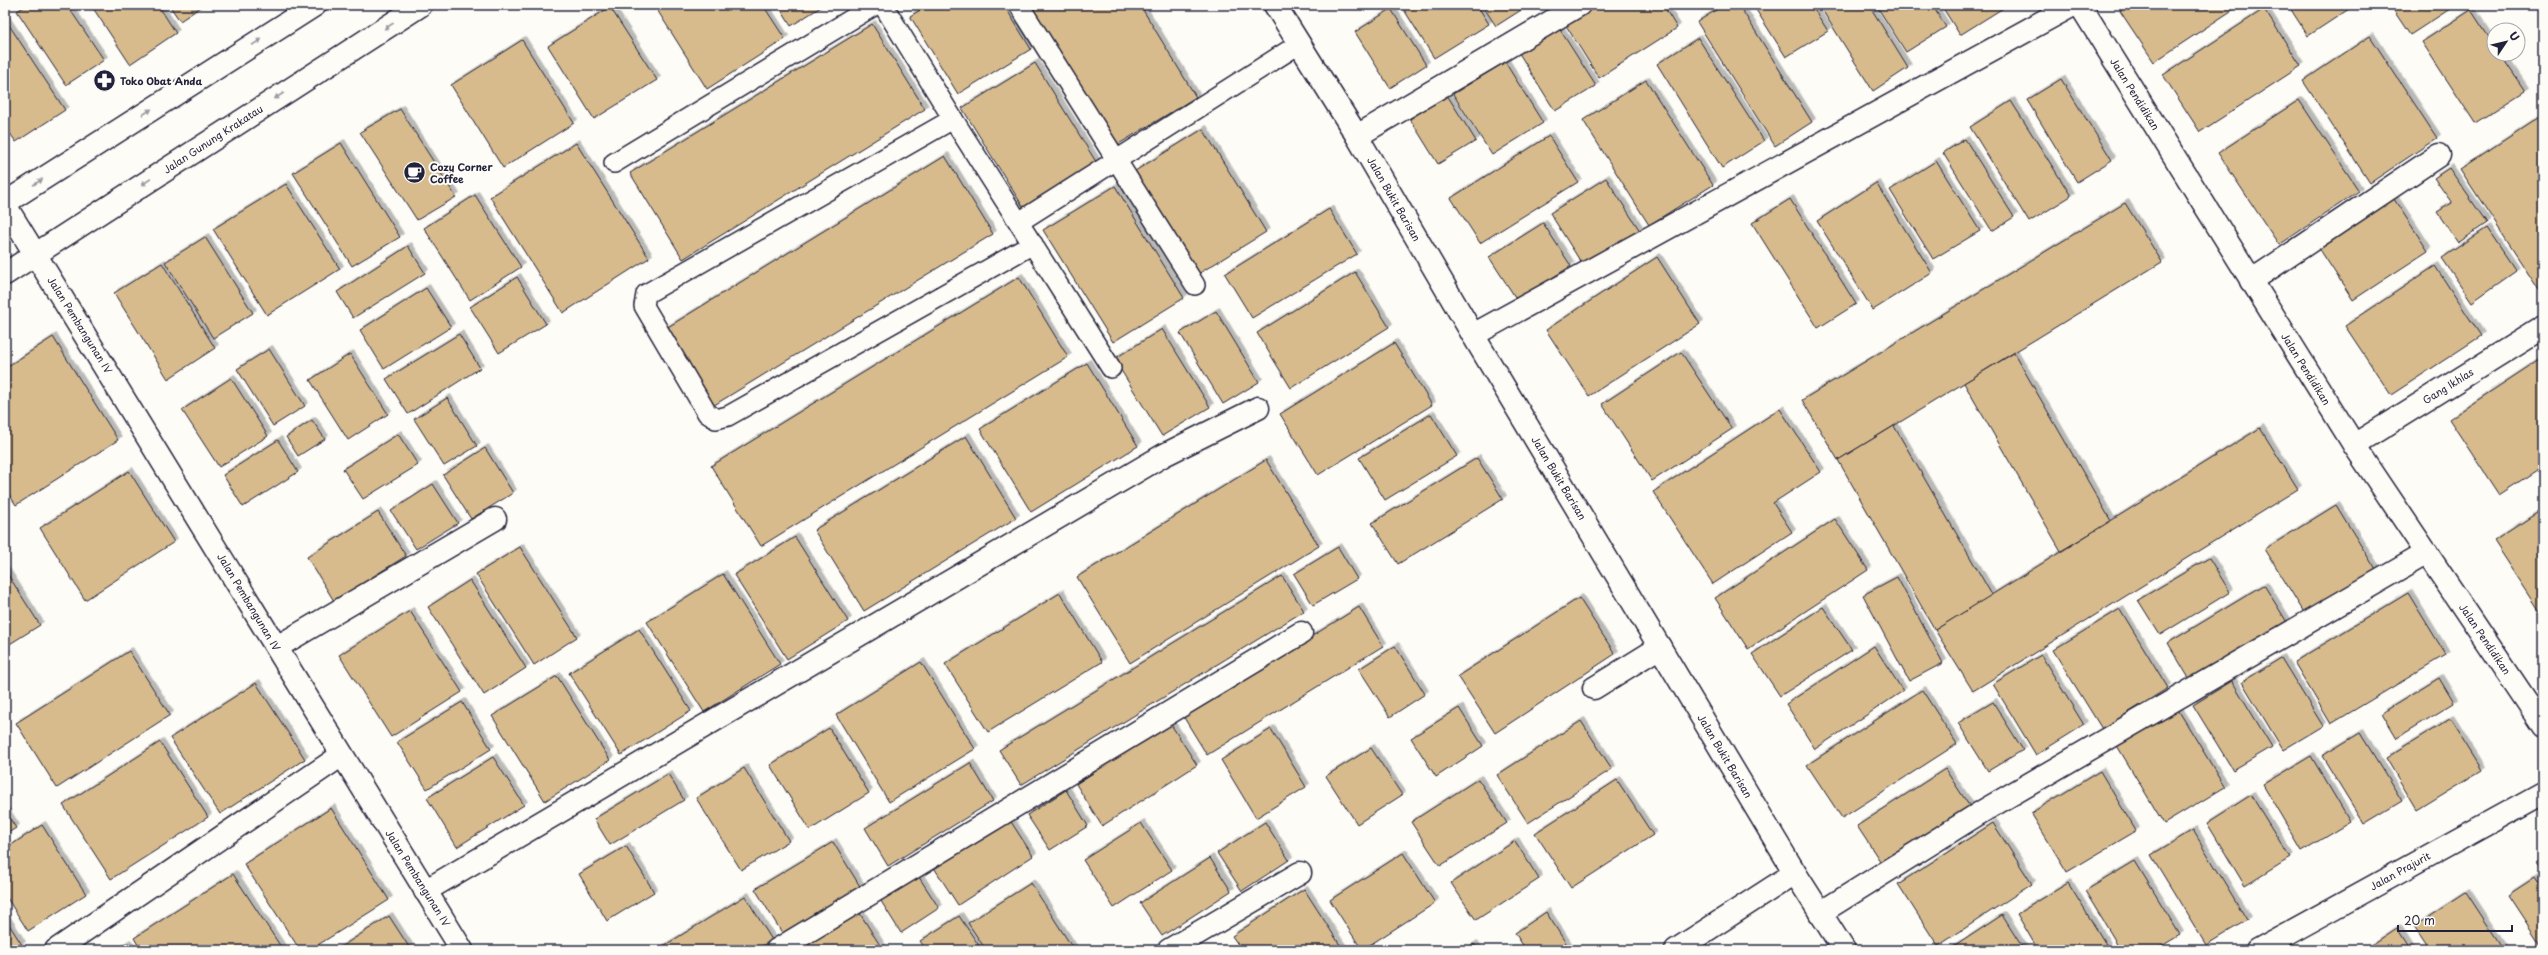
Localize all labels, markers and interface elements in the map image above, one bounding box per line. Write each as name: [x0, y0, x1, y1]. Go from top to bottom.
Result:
one-way arrow: [384, 22, 394, 30]
north arrow: [2486, 22, 2526, 62]
text: U: [2505, 28, 2524, 44]
one-way arrow: [252, 38, 262, 46]
street label: Jalan Pendidikan: [2107, 55, 2164, 133]
pharmacy icon: Toko Obat Anda: [92, 68, 118, 94]
place label: Toko Obat Anda: [120, 73, 202, 88]
one-way arrow: [273, 93, 285, 100]
street label: Jalan Gunung Krakatau: [160, 101, 266, 177]
one-way arrow: [142, 108, 152, 116]
street label: Jalan Bukit Barisan: [1364, 154, 1425, 244]
place label: Cozy Corner Coffee: [430, 159, 493, 186]
cafe icon: Cozy Corner Coffee: [401, 160, 427, 186]
one-way arrow: [33, 178, 43, 186]
one-way arrow: [141, 178, 152, 186]
street label: Jalan Pembangunan IV: [44, 273, 116, 376]
street label: Jalan Pendidikan: [2278, 330, 2335, 408]
street label: Gang Ikhlas: [2419, 364, 2476, 407]
street label: Jalan Bukit Barisan: [1528, 433, 1590, 522]
street label: Jalan Pembangunan IV: [214, 550, 285, 654]
street label: Jalan Pendidikan: [2456, 600, 2515, 677]
street label: Jalan Bukit Barisan: [1694, 711, 1756, 800]
street label: Jalan Pembangunan IV: [382, 826, 454, 929]
street label: Jalan Prajurit: [2367, 848, 2433, 893]
scale bar: [2398, 907, 2512, 933]
text: 20 m: [2404, 911, 2435, 929]

